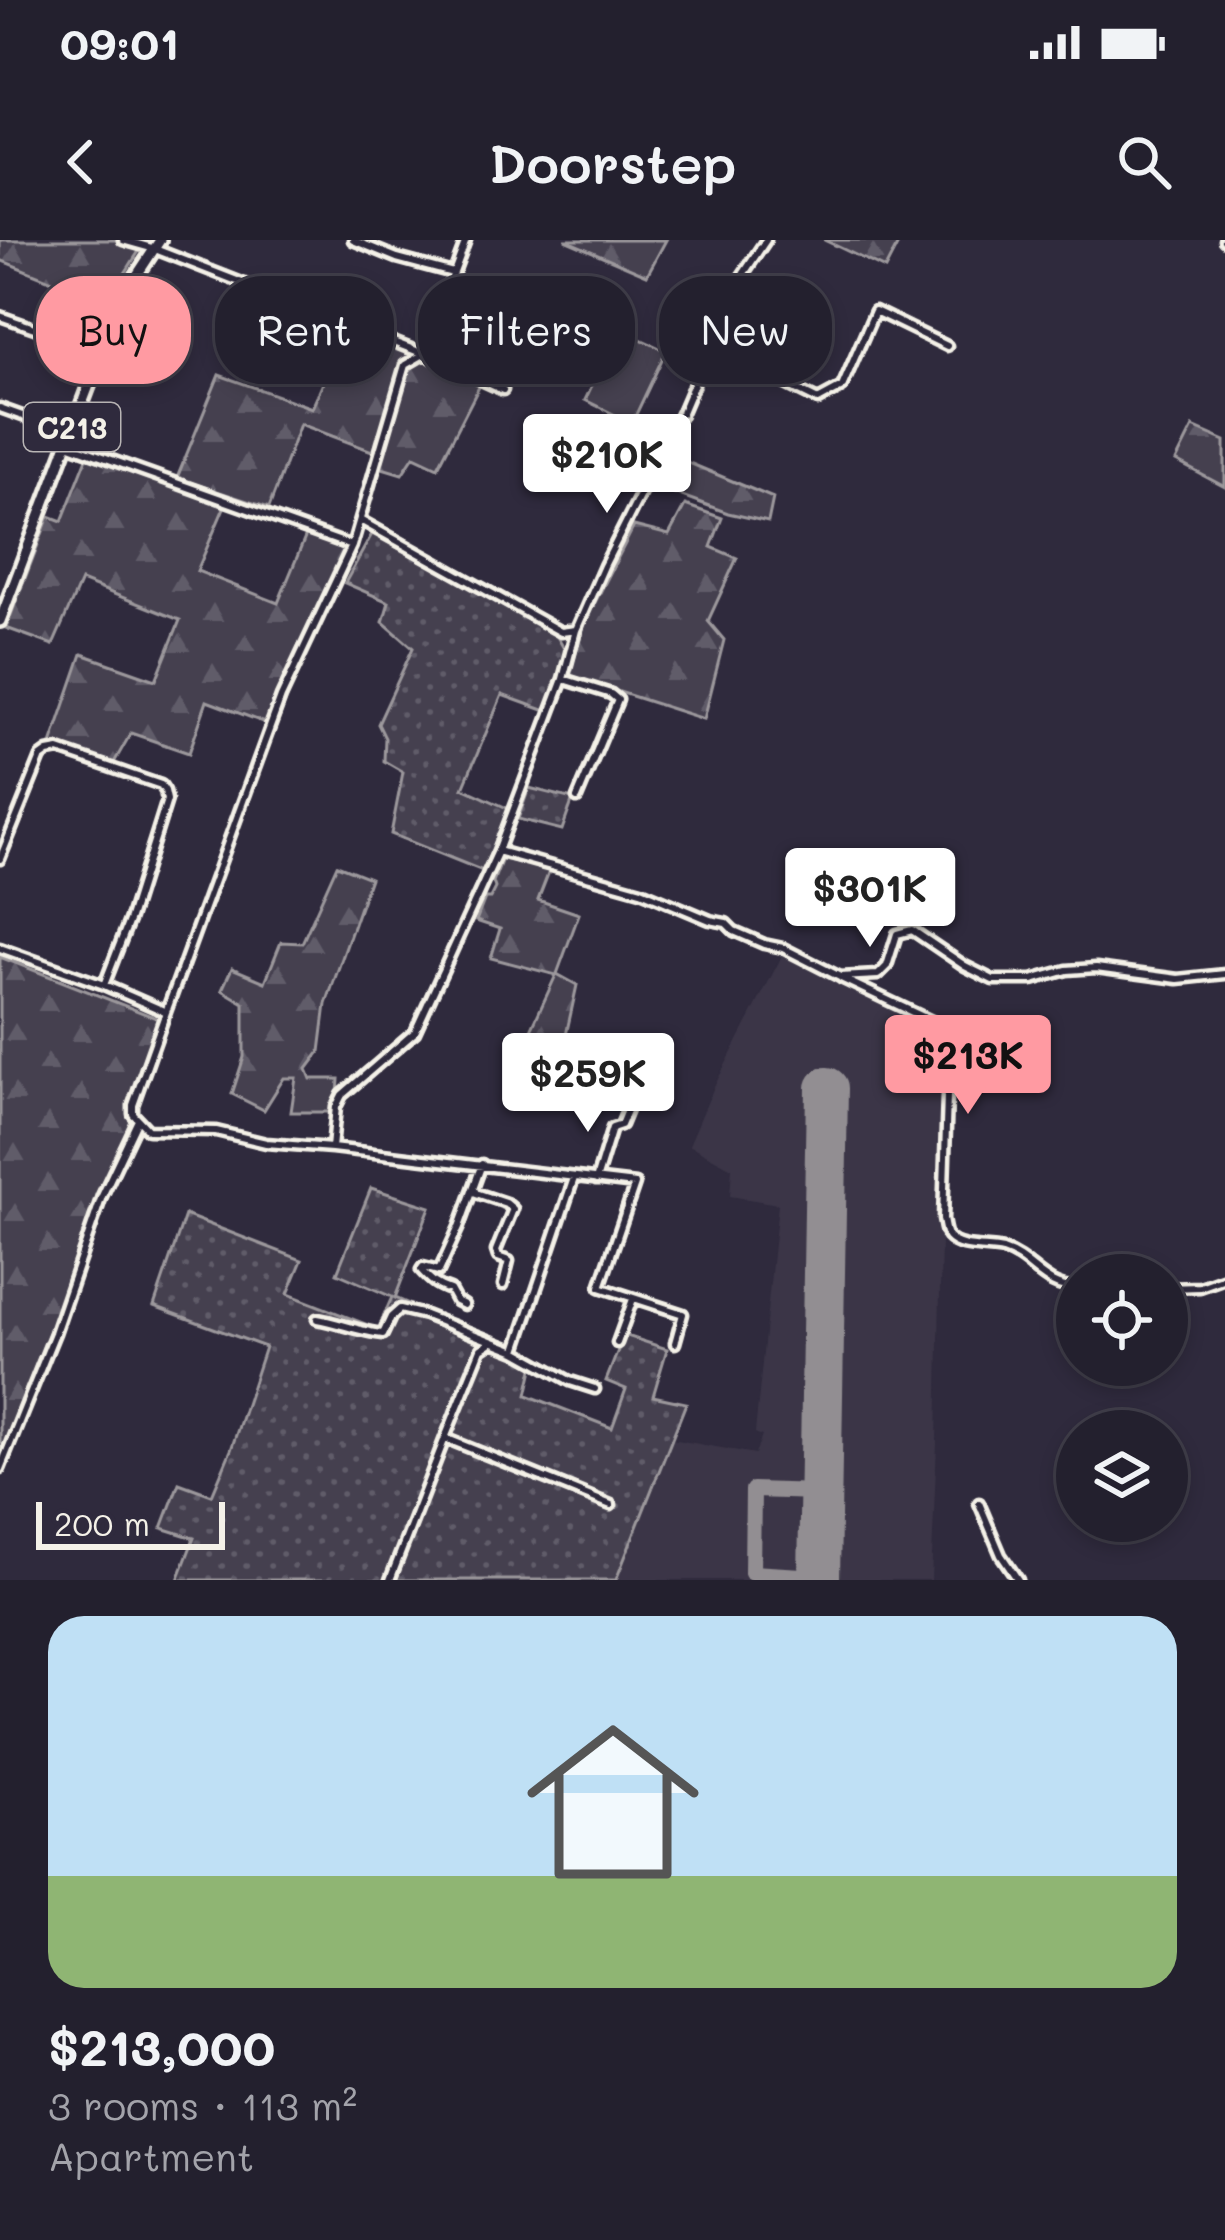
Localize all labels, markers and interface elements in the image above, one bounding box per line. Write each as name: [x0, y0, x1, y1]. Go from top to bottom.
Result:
text: 09:01: [60, 13, 179, 71]
text: Doorstep: [488, 127, 737, 198]
icon: back: [48, 129, 114, 195]
icon: search: [1111, 129, 1177, 195]
chip: Buy: [36, 276, 191, 384]
chip: Rent: [215, 276, 394, 384]
chip: Filters: [418, 276, 635, 384]
chip: New: [659, 276, 832, 384]
road number: C213: [24, 403, 120, 451]
pin: $210K: [523, 414, 691, 516]
text: $210K: [550, 427, 664, 478]
pin: $301K: [786, 848, 954, 950]
text: $301K: [812, 861, 928, 912]
pin: $213K: [884, 1015, 1052, 1117]
text: $213K: [912, 1028, 1024, 1079]
pin: $259K: [504, 1033, 672, 1135]
text: $259K: [529, 1046, 647, 1097]
map controls: [1056, 1254, 1188, 1542]
button: locate: [1056, 1254, 1188, 1386]
button: layers: [1056, 1410, 1188, 1542]
scale bar: [36, 1496, 225, 1549]
text: 200 m: [54, 1501, 150, 1544]
icon: home: [505, 1694, 721, 1910]
text: $213,000: [48, 2012, 275, 2079]
text: 3 rooms · 113 m²: [48, 2079, 357, 2130]
text: Apartment: [48, 2130, 254, 2181]

